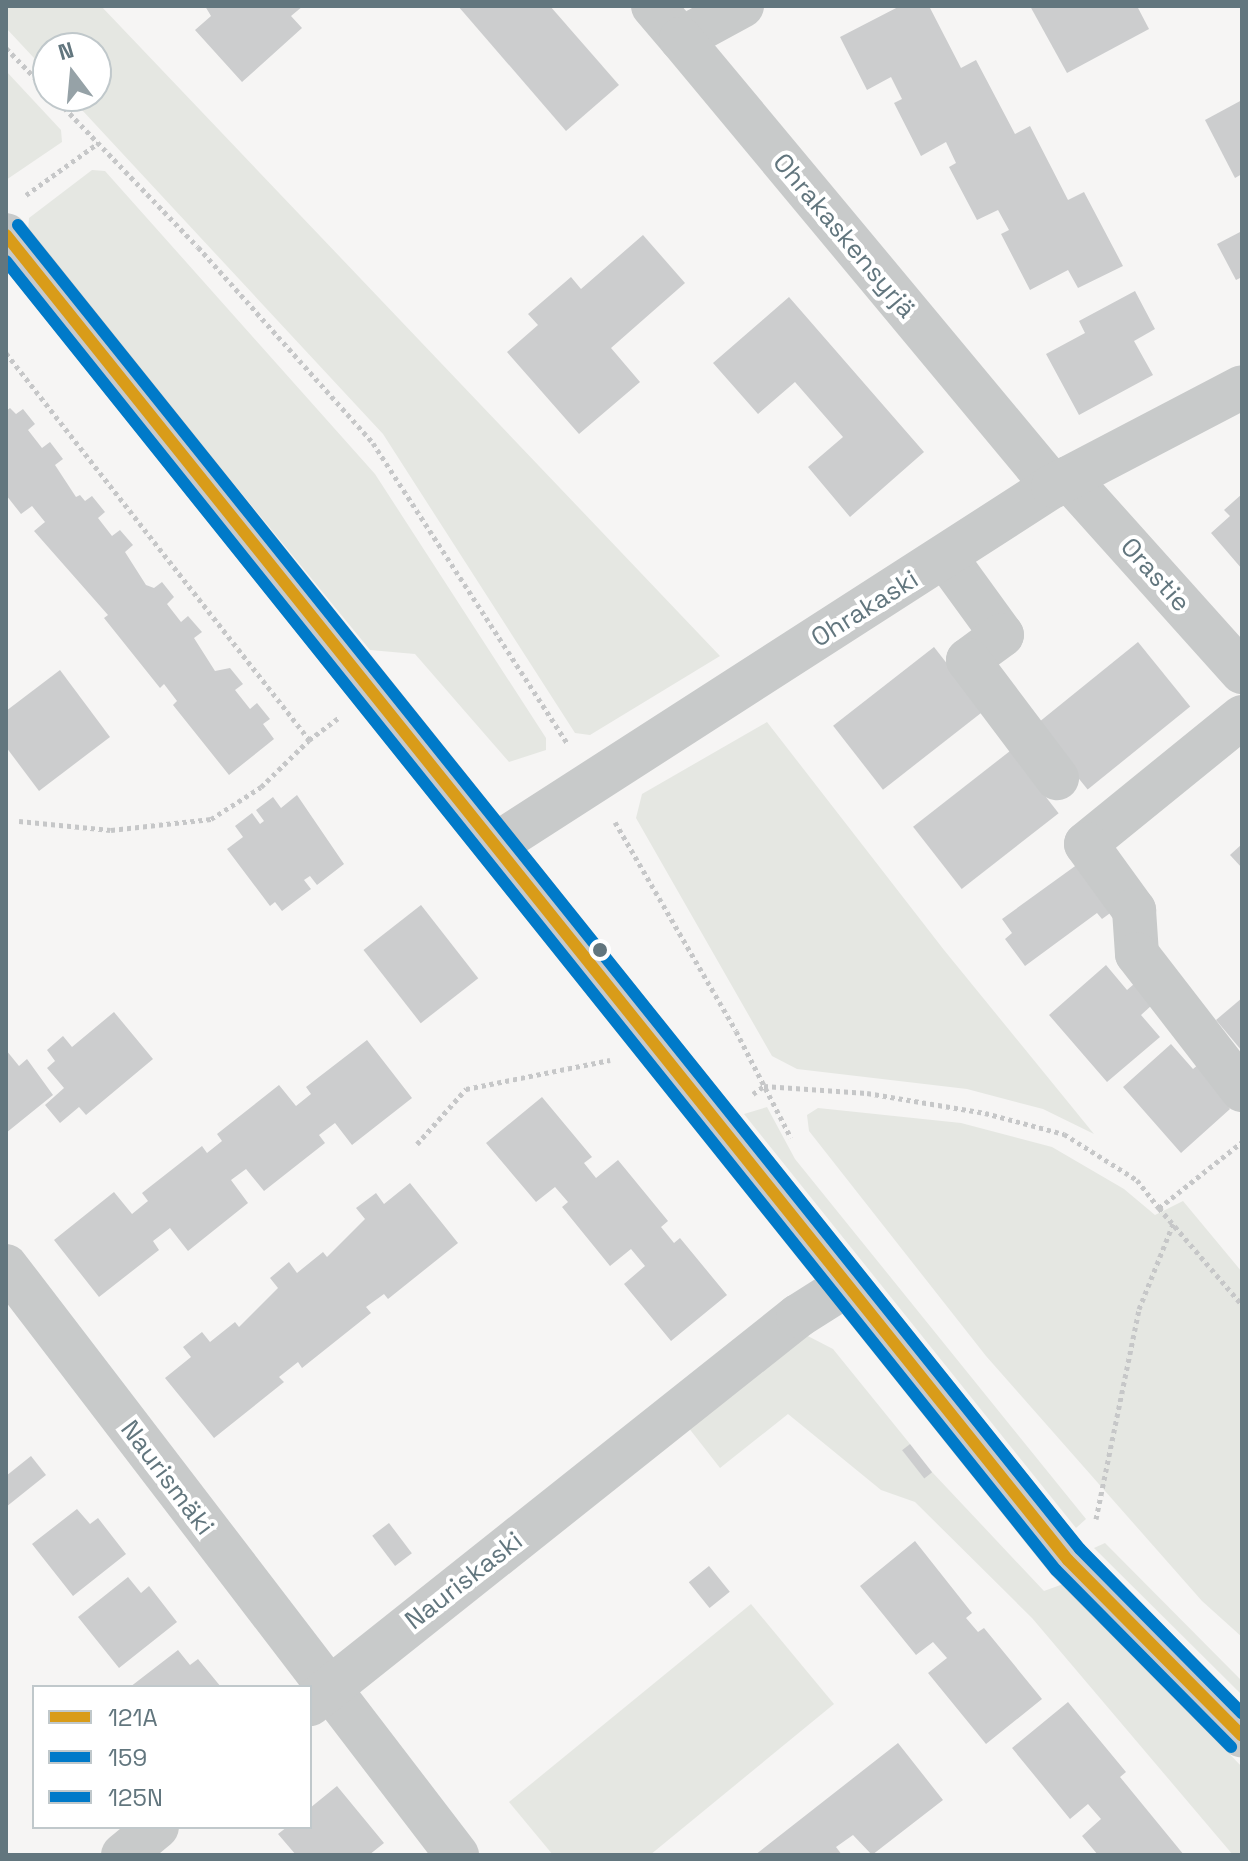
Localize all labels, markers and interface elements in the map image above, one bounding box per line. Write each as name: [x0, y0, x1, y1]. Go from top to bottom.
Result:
north arrow: [32, 32, 112, 112]
text: N: [55, 35, 77, 66]
street label: Ohrakaskensyrjä: [766, 147, 922, 325]
street label: Orastie: [1114, 532, 1196, 618]
street label: Ohrakaski: [806, 564, 924, 654]
unlabelled marker: [592, 942, 608, 958]
street label: Naurismäki: [114, 1415, 220, 1541]
street label: Nauriskaski: [399, 1526, 529, 1636]
legend: [32, 1685, 312, 1829]
text: 121A: [108, 1702, 158, 1733]
text: 159: [108, 1742, 147, 1773]
text: 125N: [108, 1782, 163, 1813]

